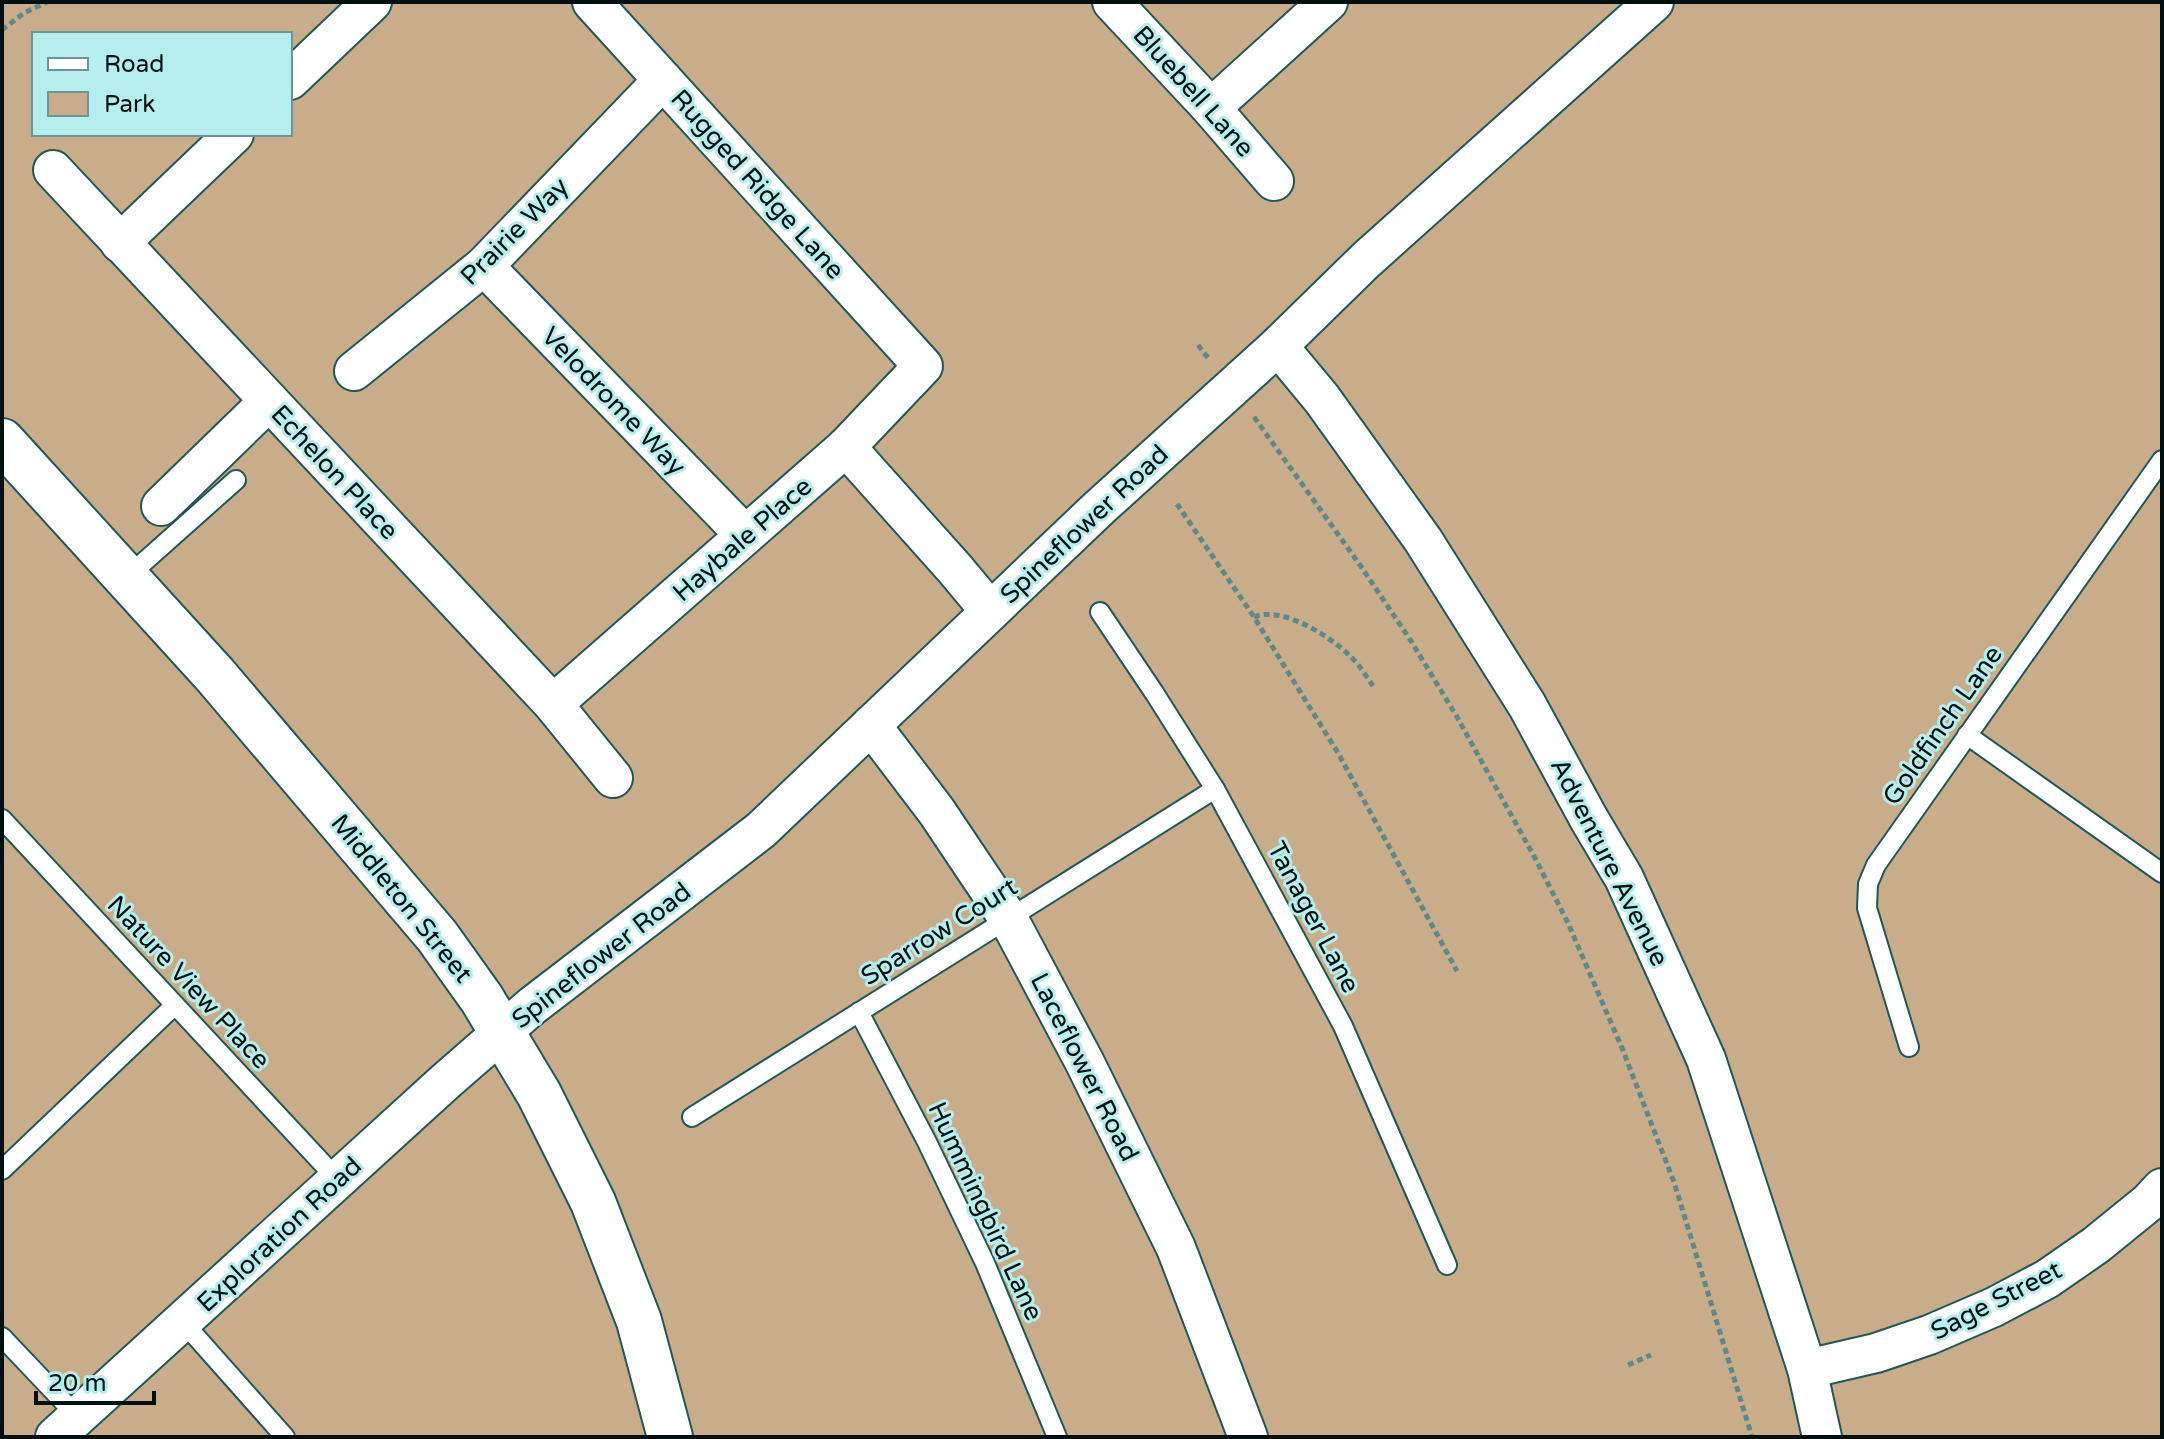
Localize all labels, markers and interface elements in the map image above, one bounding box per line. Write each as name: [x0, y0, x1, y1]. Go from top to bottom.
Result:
street label: Bluebell Lane: [1127, 19, 1261, 163]
legend: [32, 32, 292, 136]
text: Road: [104, 50, 164, 79]
street label: Rugged Ridge Lane: [664, 83, 851, 286]
text: Park: [104, 90, 155, 119]
street label: Prairie Way: [454, 171, 575, 292]
street label: Velodrome Way: [535, 321, 692, 482]
street label: Echelon Place: [265, 399, 405, 546]
street label: Spineflower Road: [994, 438, 1175, 610]
street label: Haybale Place: [667, 471, 818, 608]
street label: Goldfinch Lane: [1876, 640, 2009, 811]
street label: Adventure Avenue: [1544, 753, 1675, 971]
street label: Middleton Street: [324, 808, 479, 989]
street label: Tanager Lane: [1261, 836, 1366, 998]
street label: Sparrow Court: [855, 871, 1023, 992]
street label: Spineflower Road: [506, 876, 697, 1035]
street label: Nature View Place: [101, 889, 277, 1075]
street label: Laceflower Road: [1024, 968, 1145, 1167]
street label: Hummingbird Lane: [921, 1097, 1050, 1325]
street label: Exploration Road: [191, 1150, 368, 1319]
street label: Sage Street: [1926, 1254, 2067, 1347]
scale bar: [36, 1355, 154, 1405]
text: 20 m: [48, 1369, 106, 1398]

